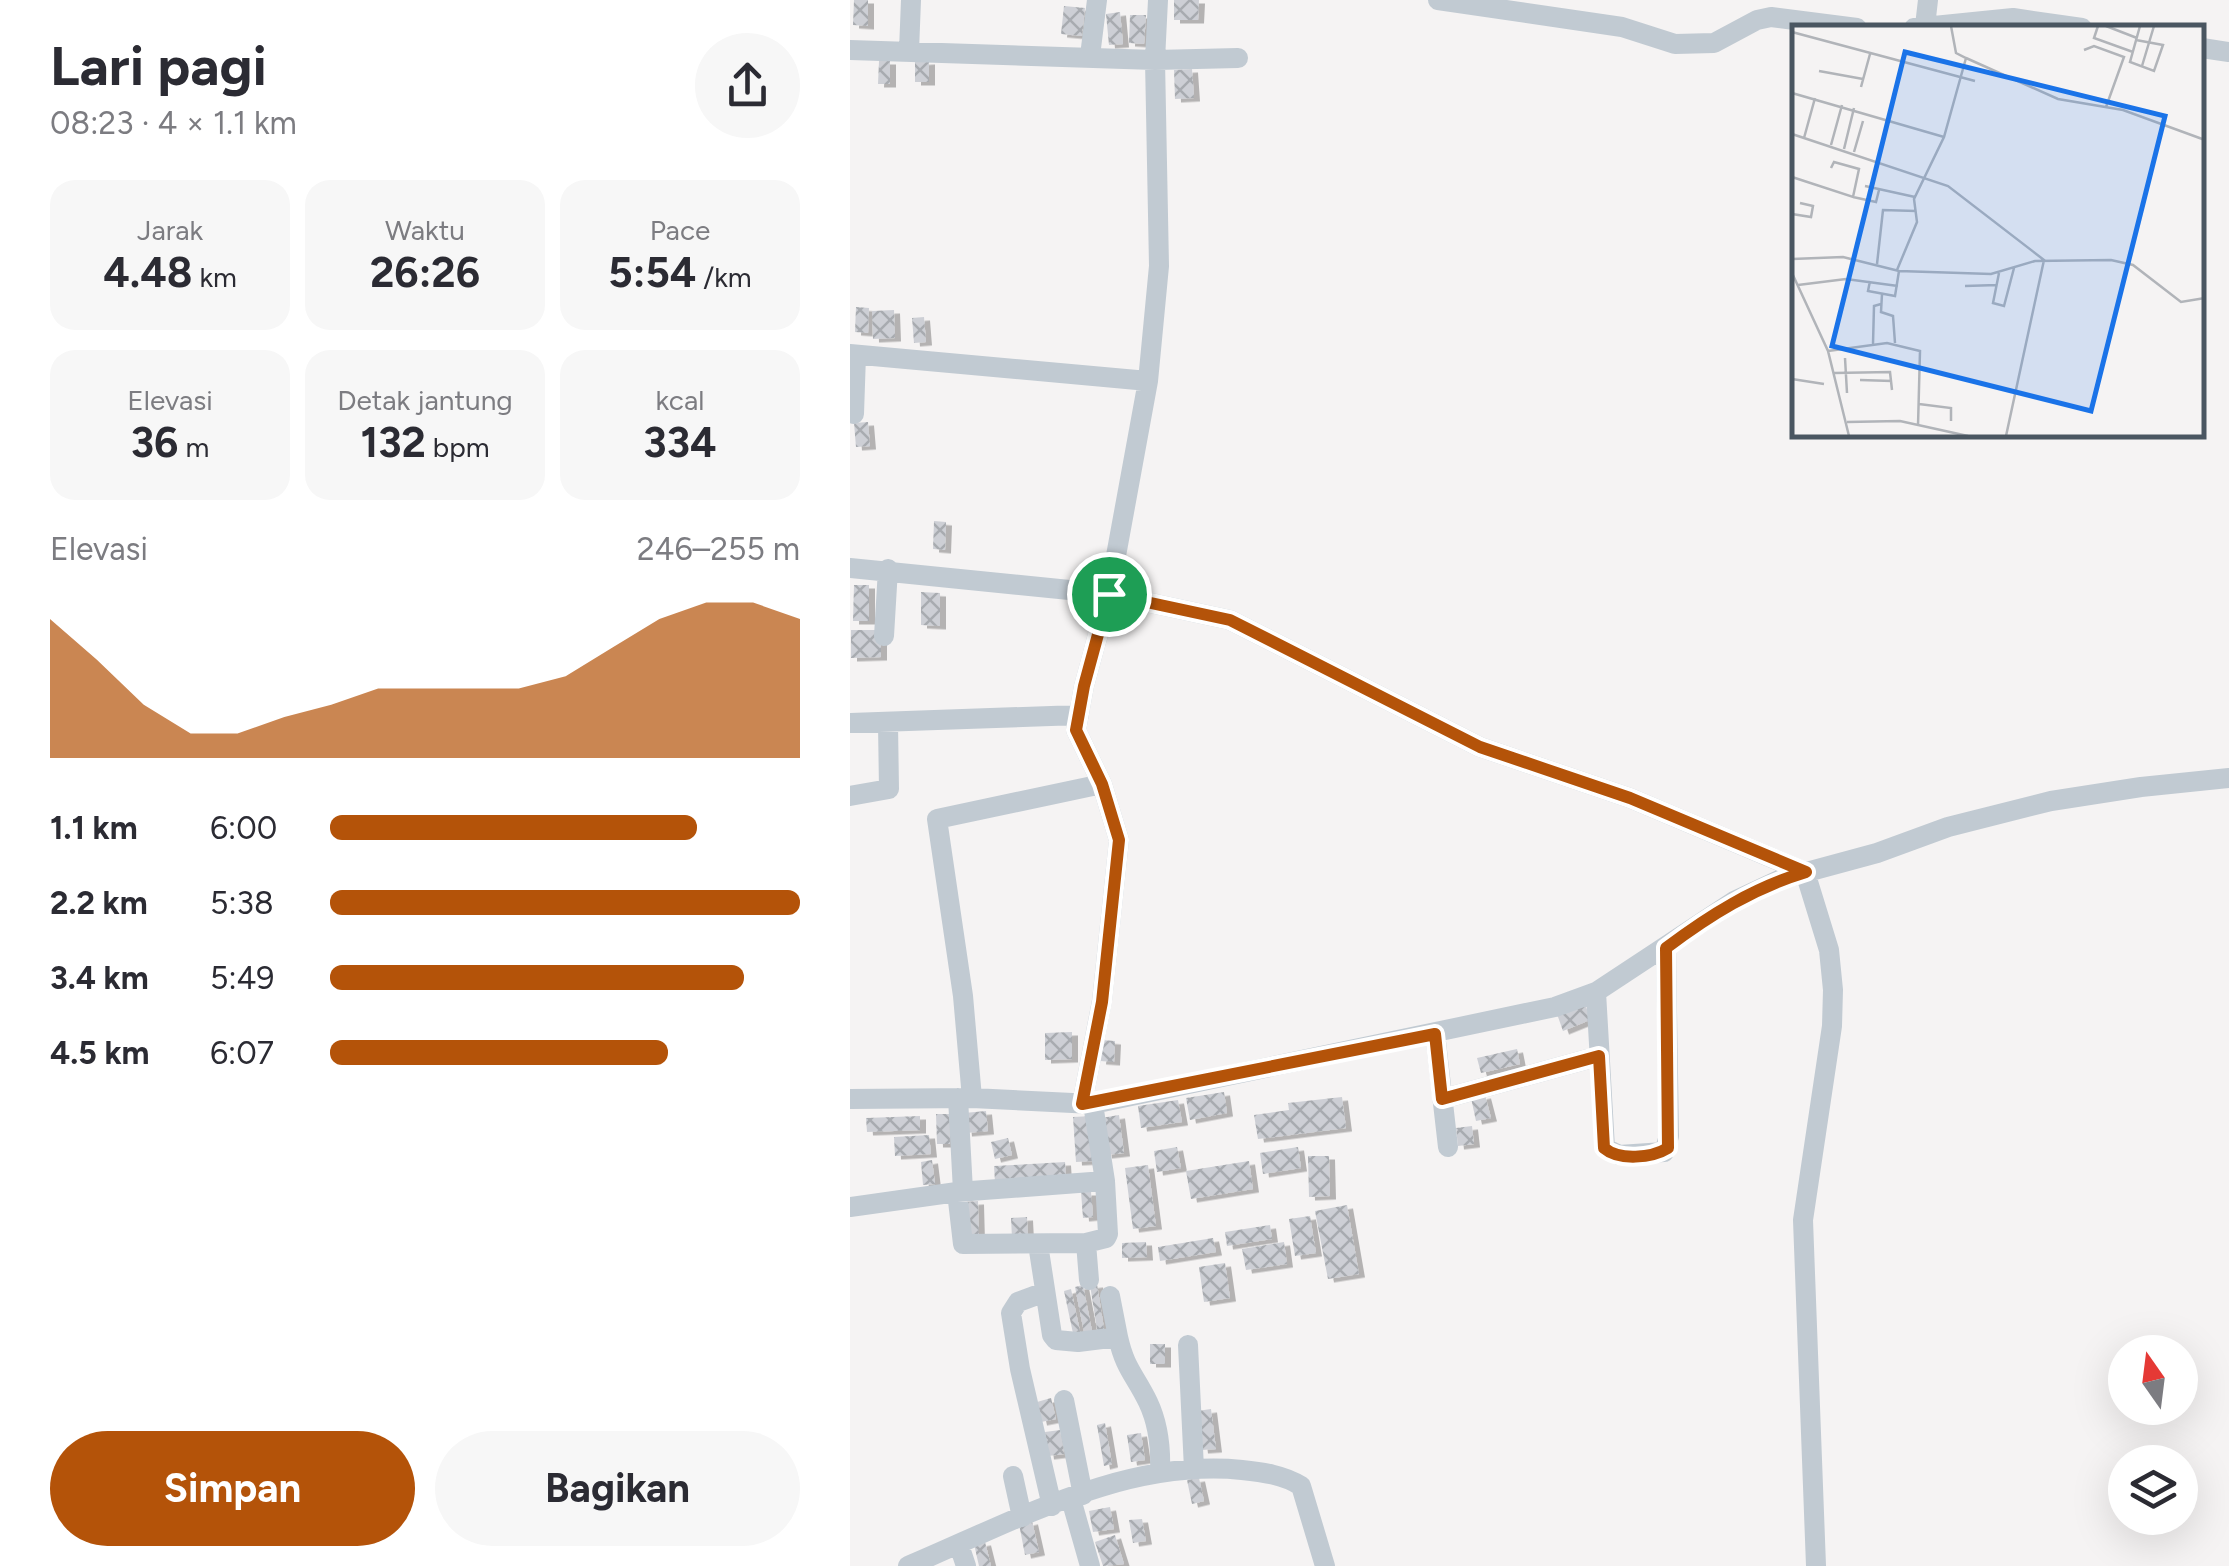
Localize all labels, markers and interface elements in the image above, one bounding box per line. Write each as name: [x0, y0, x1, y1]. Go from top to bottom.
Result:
inset map: [1792, 25, 2204, 438]
text: Lari pagi: [50, 33, 267, 99]
button: share: [695, 33, 800, 138]
text: 08:23 · 4 × 1.1 km: [50, 104, 297, 142]
text: Jarak: [137, 213, 203, 247]
text: Waktu: [385, 213, 465, 247]
text: Pace: [650, 213, 710, 247]
text: 4.48: [103, 247, 192, 298]
text: 26:26: [370, 247, 480, 298]
text: 5:54: [608, 247, 696, 298]
text: km: [192, 260, 237, 294]
text: /km: [696, 260, 752, 294]
text: Elevasi: [127, 383, 213, 417]
text: Detak jantung: [337, 383, 513, 417]
text: kcal: [656, 383, 704, 417]
text: 36: [131, 417, 178, 468]
text: 132: [360, 417, 426, 468]
text: 334: [643, 417, 717, 468]
text: m: [178, 430, 209, 464]
text: bpm: [426, 430, 490, 464]
text: Elevasi: [50, 530, 148, 568]
text: 246–255 m: [637, 530, 800, 568]
pin: [1067, 552, 1152, 637]
icon: arrive: [1082, 567, 1137, 622]
text: 1.1 km: [50, 809, 138, 847]
text: 6:00: [210, 809, 277, 847]
text: 2.2 km: [50, 884, 148, 922]
text: 5:38: [210, 884, 274, 922]
text: 3.4 km: [50, 959, 149, 997]
text: 5:49: [210, 959, 274, 997]
text: 4.5 km: [50, 1034, 150, 1072]
text: 6:07: [210, 1034, 274, 1072]
north arrow: [2108, 1335, 2198, 1425]
map controls: [2108, 1335, 2198, 1535]
button: Simpan: [50, 1431, 415, 1546]
button: Bagikan: [435, 1431, 800, 1546]
button: layers: [2108, 1445, 2198, 1535]

